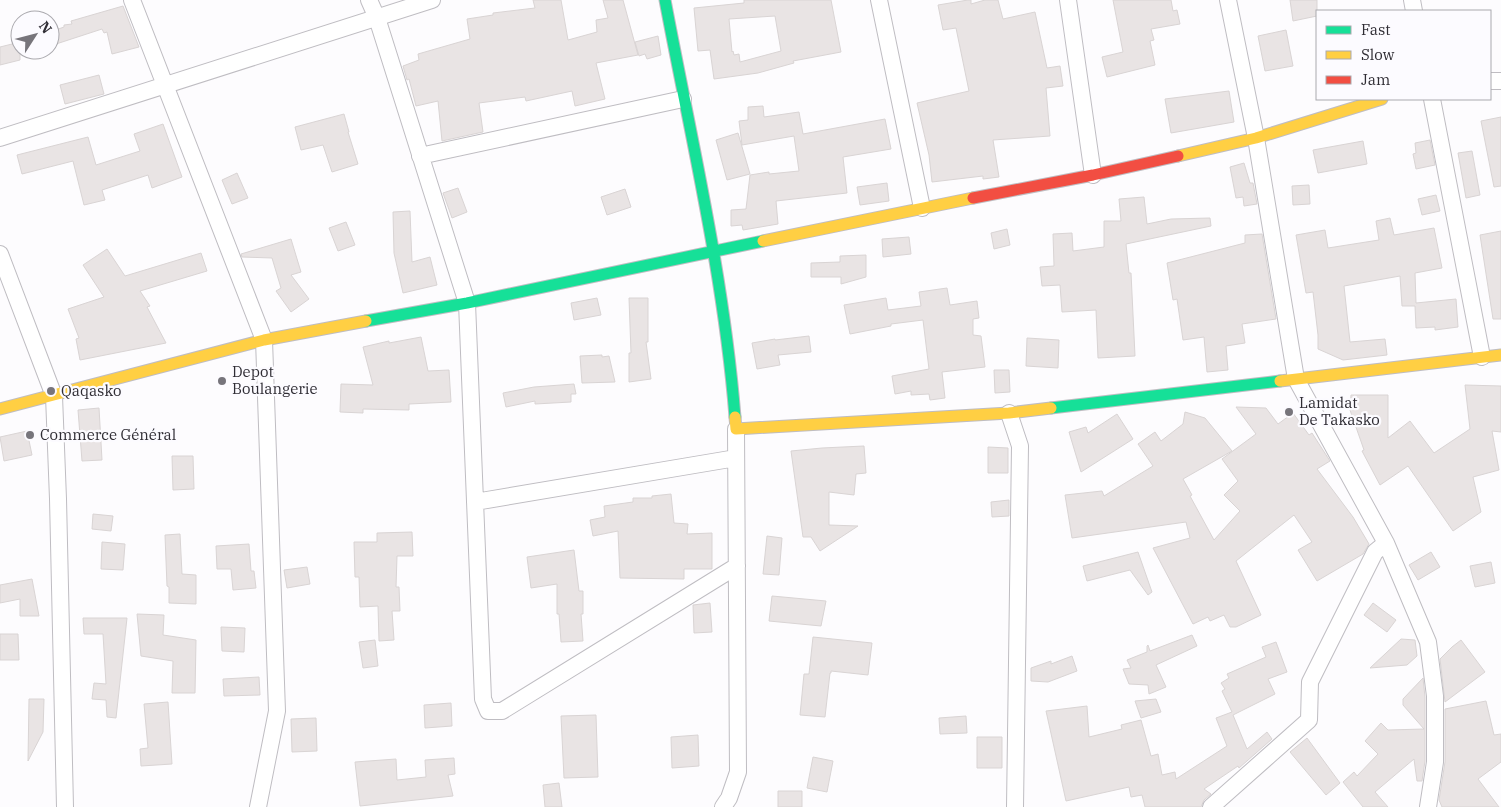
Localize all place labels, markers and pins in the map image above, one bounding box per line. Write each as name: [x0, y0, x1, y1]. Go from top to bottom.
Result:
place label: Depot Boulangerie: [232, 362, 318, 398]
marker: Depot Boulangerie: [216, 375, 228, 387]
place label: Qaqasko: [61, 381, 121, 400]
marker: Qaqasko: [45, 385, 57, 397]
place label: Lamidat De Takasko: [1299, 393, 1380, 429]
marker: Lamidat De Takasko: [1283, 406, 1295, 418]
place label: Commerce Général: [40, 425, 176, 444]
marker: Commerce Général: [24, 429, 36, 441]

